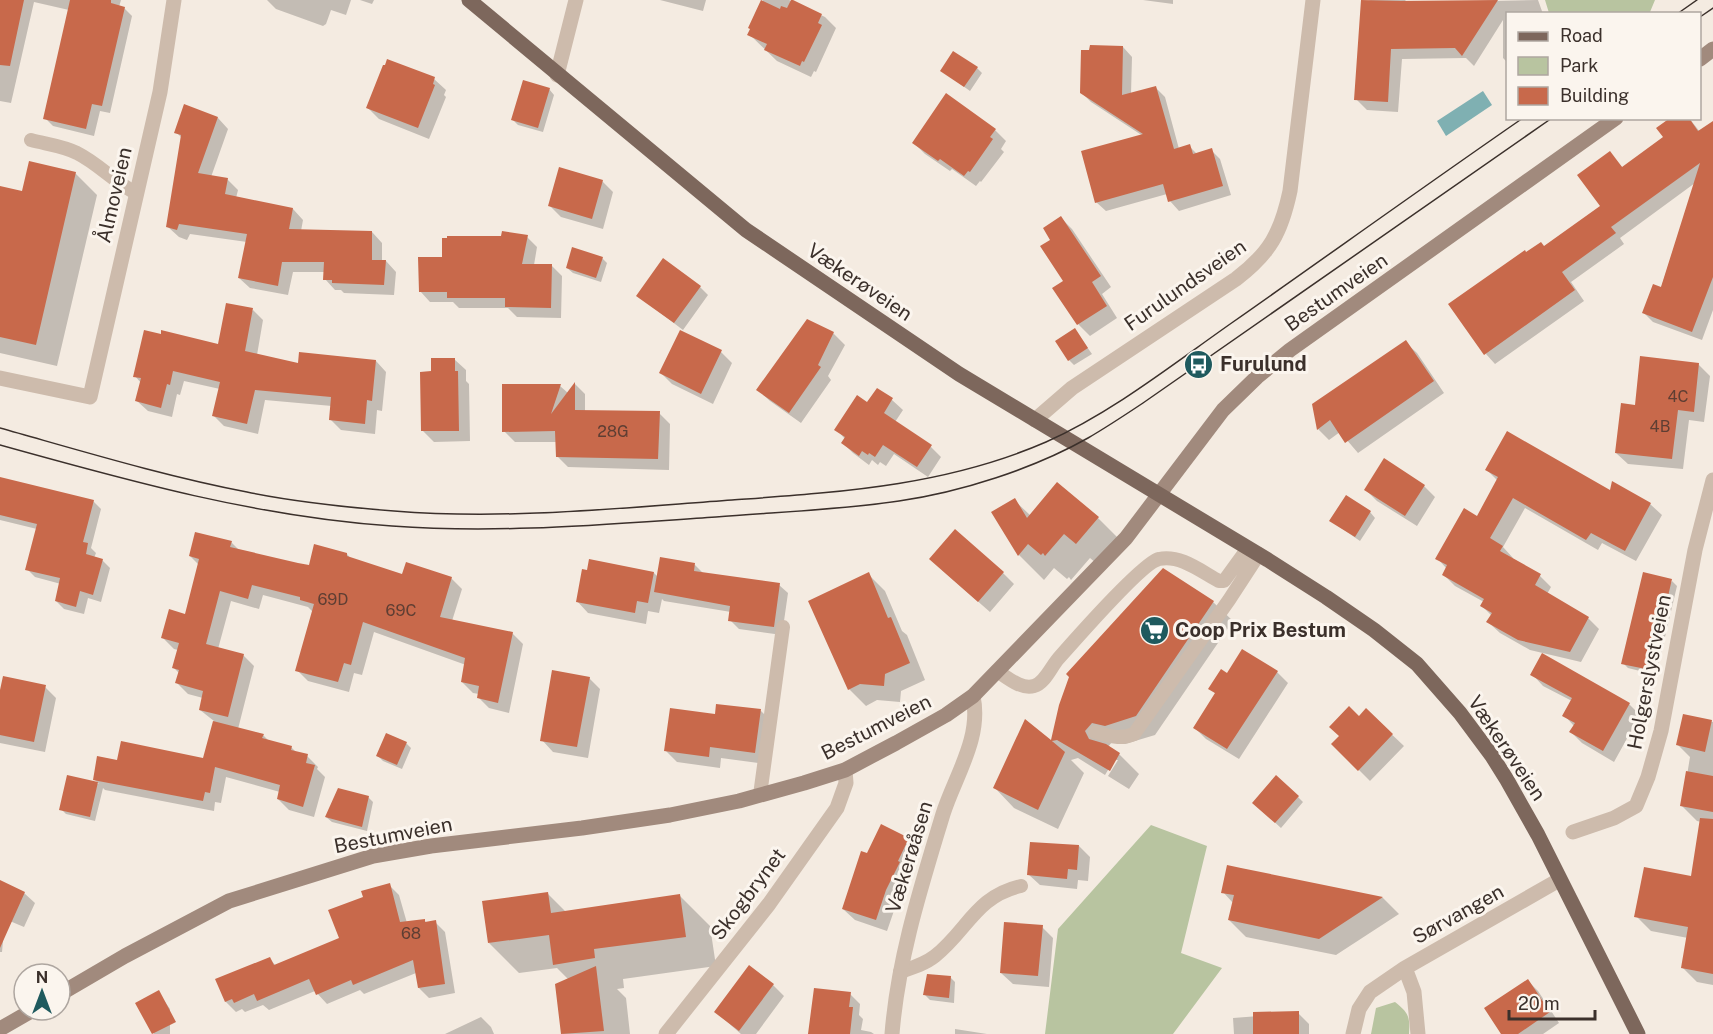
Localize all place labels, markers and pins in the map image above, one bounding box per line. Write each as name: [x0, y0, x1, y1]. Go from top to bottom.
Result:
bus stop icon: Furulund: [1183, 348, 1215, 380]
place label: Furulund: [1220, 352, 1307, 376]
supermarket icon: Coop Prix Bestum: [1138, 614, 1170, 646]
place label: Coop Prix Bestum: [1175, 618, 1346, 642]

